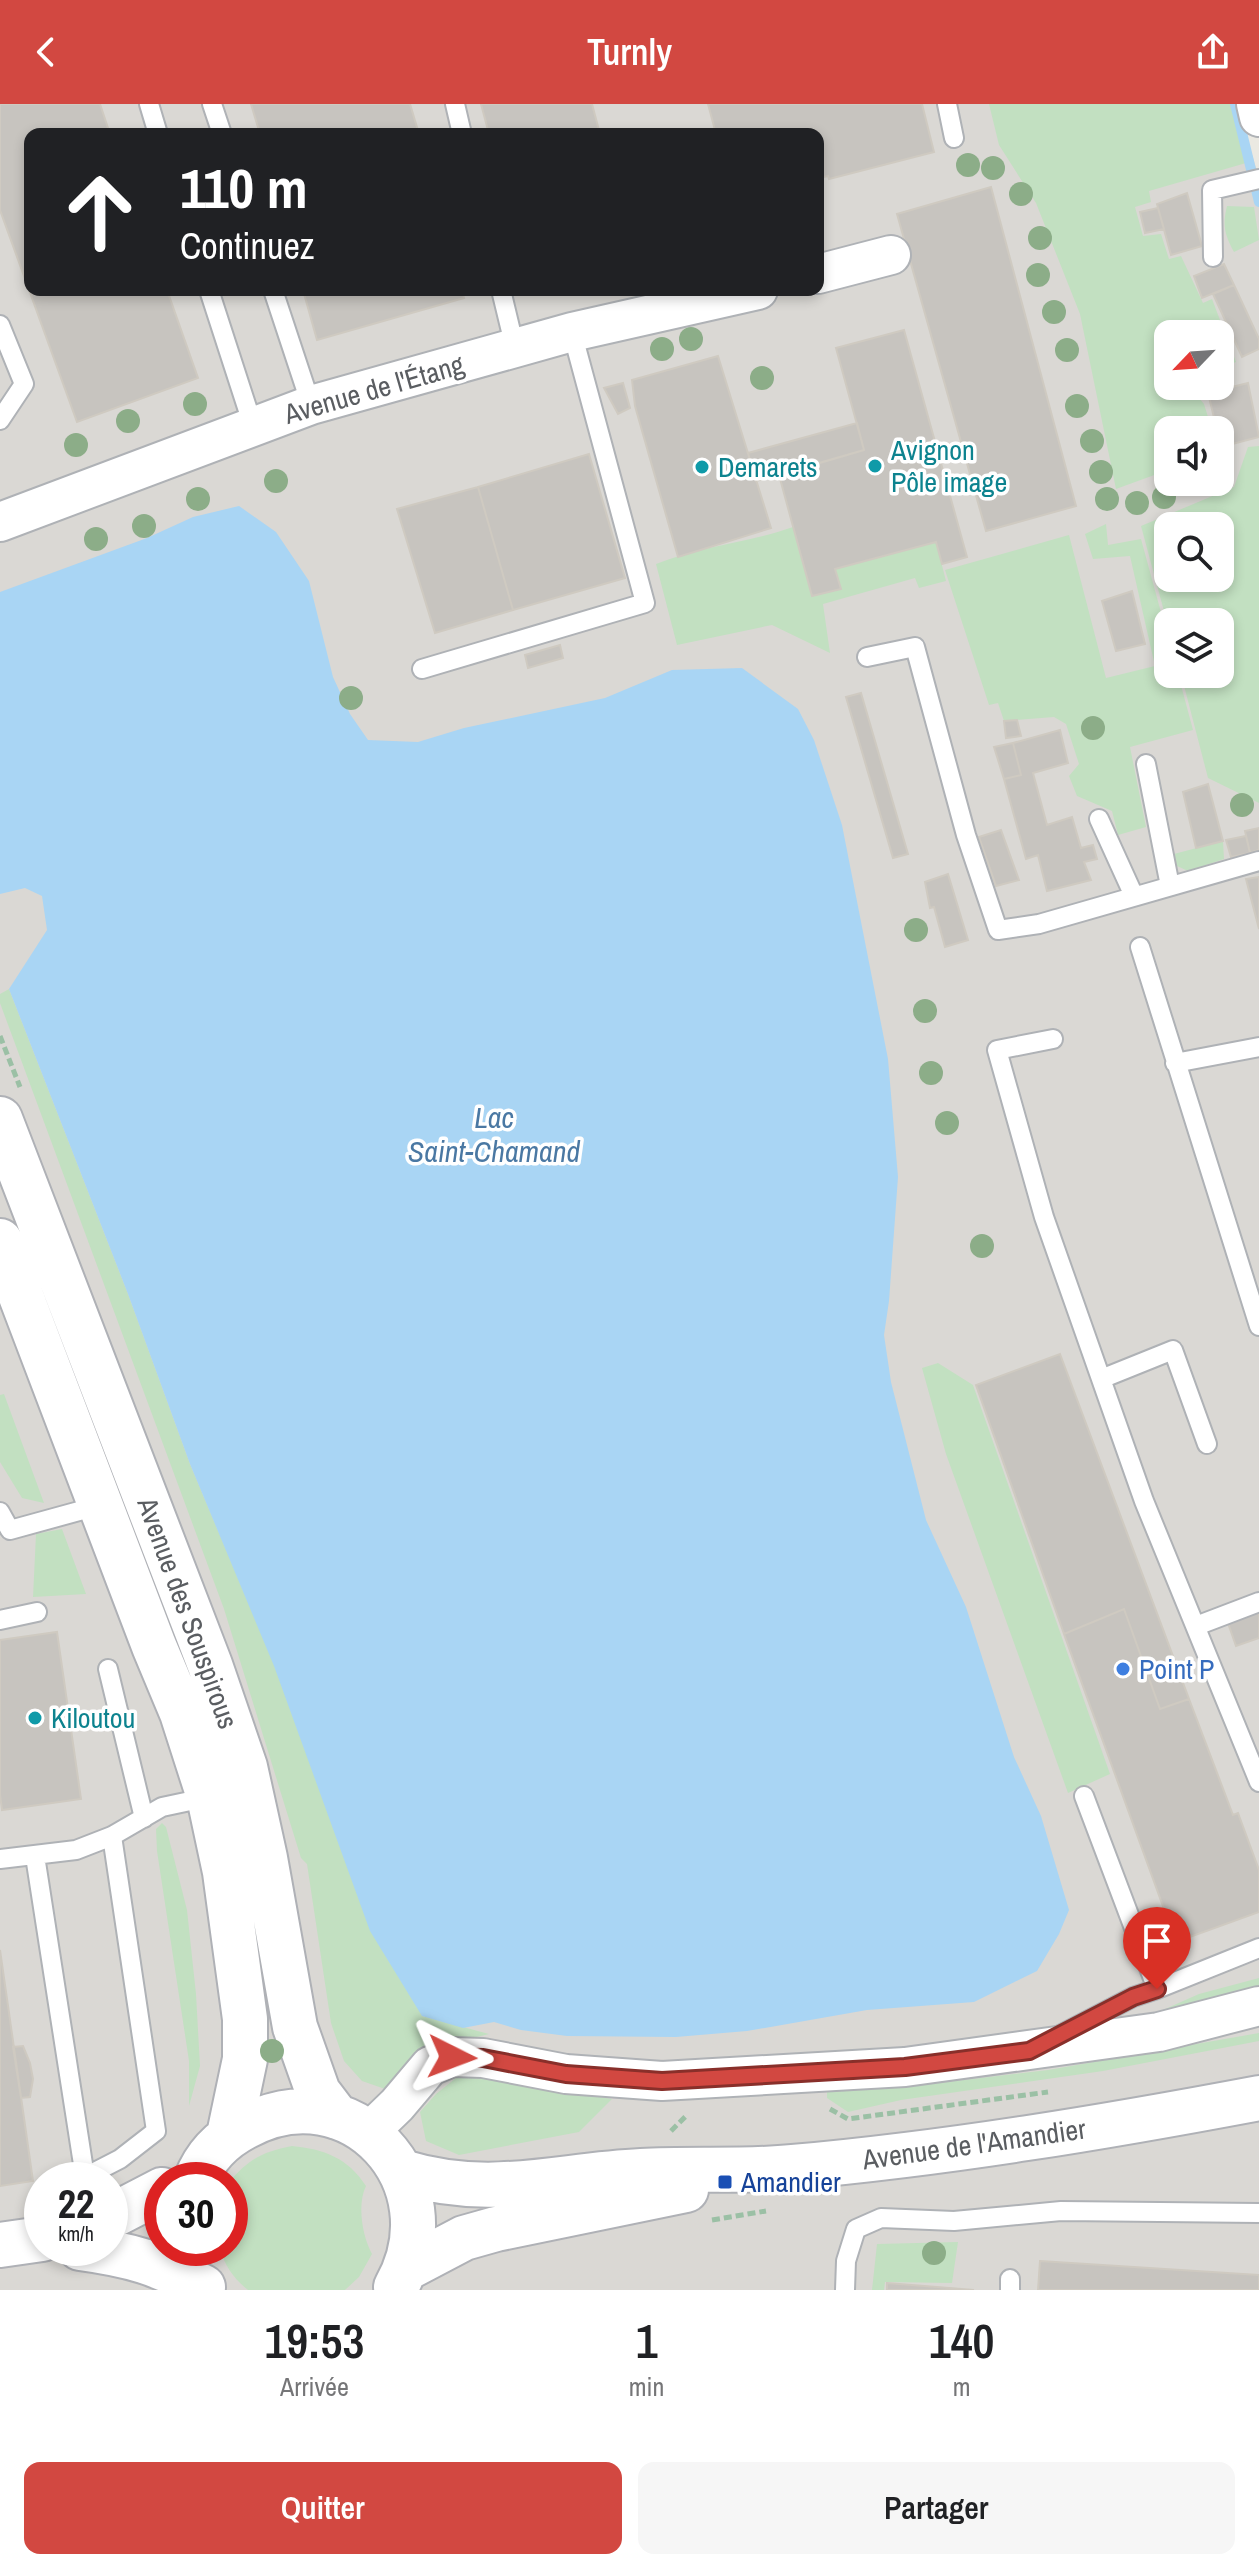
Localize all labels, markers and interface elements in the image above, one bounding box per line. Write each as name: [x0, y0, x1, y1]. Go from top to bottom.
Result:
text: Turnly: [587, 28, 672, 76]
icon: back: [24, 30, 68, 74]
icon: share: [1191, 30, 1235, 74]
text: 110 m: [180, 150, 308, 225]
icon: ahead: [48, 160, 152, 264]
text: Continuez: [180, 222, 315, 270]
north arrow: [1154, 320, 1234, 400]
map controls: [1154, 320, 1234, 688]
street label: Avenue de l'Étang: [279, 345, 469, 433]
button: sound: [1154, 416, 1234, 496]
place label: Avignon Pôle image: [890, 431, 1007, 501]
place label: Demarets: [718, 448, 818, 486]
marker: Avignon Pôle image: [866, 457, 884, 475]
marker: Demarets: [693, 458, 711, 476]
button: search: [1154, 512, 1234, 592]
button: layers: [1154, 608, 1234, 688]
water label: Lac Saint-Chamand: [408, 1097, 580, 1171]
street label: Avenue des Souspirous: [128, 1491, 247, 1734]
place label: Point P: [1139, 1650, 1214, 1688]
marker: Point P: [1114, 1660, 1132, 1678]
place label: Kiloutou: [51, 1699, 135, 1737]
marker: Kiloutou: [26, 1709, 44, 1727]
pin: [1123, 1907, 1191, 1989]
icon: arrive: [1135, 1919, 1179, 1963]
position arrow: [410, 2015, 494, 2099]
street label: Avenue de l'Amandier: [859, 2109, 1088, 2179]
speed limit sign: 30: [144, 2162, 248, 2266]
place label: Amandier: [740, 2163, 841, 2201]
marker: Amandier: [716, 2173, 734, 2191]
text: 22: [58, 2177, 94, 2230]
text: km/h: [58, 2220, 94, 2247]
text: 19:53: [264, 2308, 364, 2373]
text: 1: [636, 2308, 658, 2373]
text: 140: [929, 2308, 995, 2373]
text: Arrivée: [280, 2369, 349, 2404]
text: min: [629, 2369, 664, 2404]
text: m: [953, 2369, 971, 2404]
button: Quitter: [24, 2462, 622, 2554]
button: Partager: [638, 2462, 1235, 2554]

